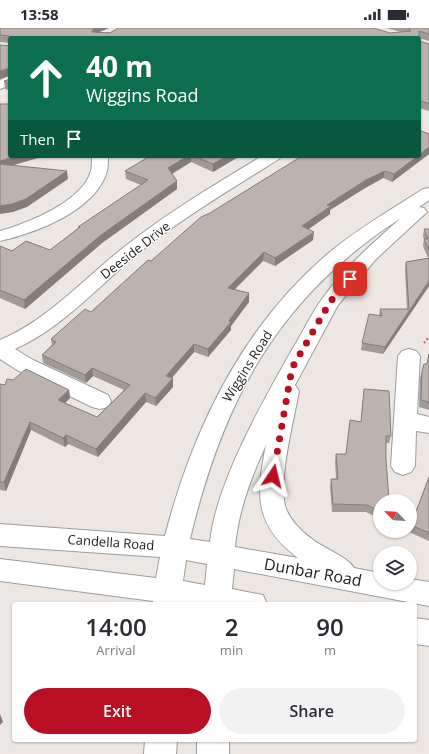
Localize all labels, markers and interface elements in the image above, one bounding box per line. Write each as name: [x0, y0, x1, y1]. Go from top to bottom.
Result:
text: 13:58: [20, 4, 59, 24]
text: 40 m: [86, 47, 153, 85]
icon: ahead: [20, 52, 72, 104]
text: Wiggins Road: [86, 83, 199, 107]
icon: arrive: [63, 128, 85, 150]
text: Then: [20, 129, 55, 149]
street label: Deeside Drive: [96, 217, 174, 283]
pin: [333, 262, 367, 296]
icon: arrive: [339, 268, 361, 290]
street label: Wiggins Road: [218, 327, 276, 405]
position arrow: [252, 455, 294, 497]
north arrow: [373, 494, 417, 538]
map controls: [373, 494, 417, 590]
street label: Candella Road: [67, 530, 155, 554]
button: layers: [373, 546, 417, 590]
street label: Dunbar Road: [262, 553, 364, 591]
text: 14:00: [85, 610, 147, 643]
text: 2: [225, 610, 238, 643]
text: 90: [316, 610, 344, 643]
text: Arrival: [96, 641, 135, 659]
text: min: [220, 641, 243, 659]
text: m: [324, 641, 336, 659]
button: Exit: [24, 688, 211, 734]
button: Share: [219, 688, 405, 734]

